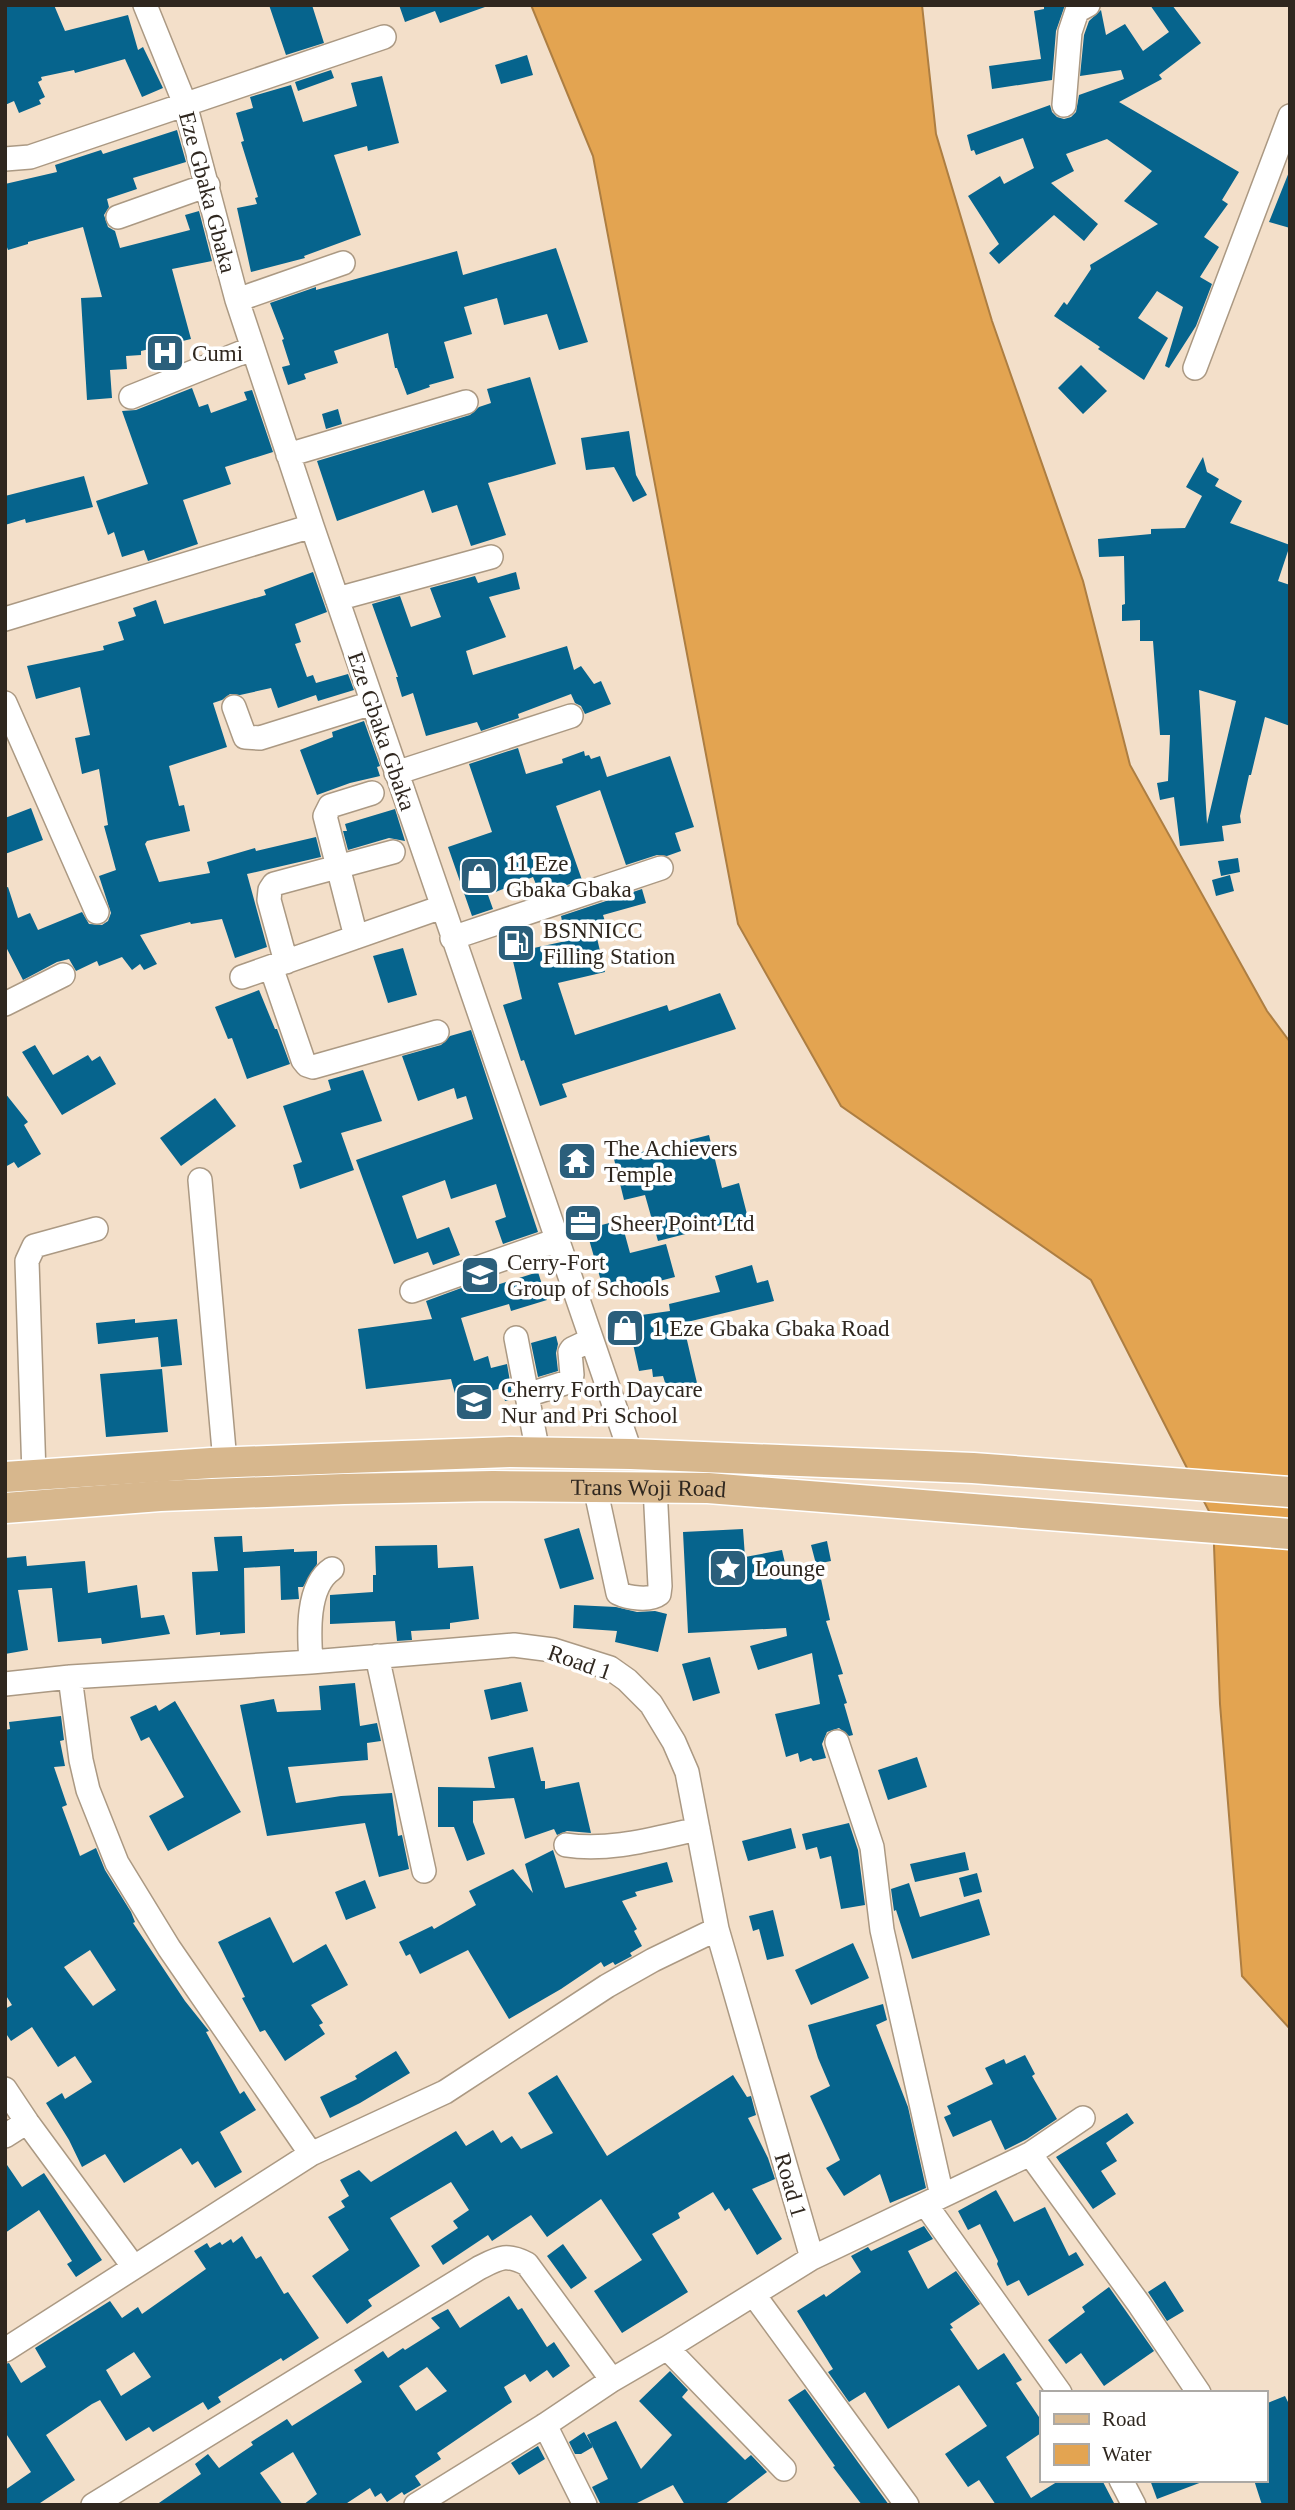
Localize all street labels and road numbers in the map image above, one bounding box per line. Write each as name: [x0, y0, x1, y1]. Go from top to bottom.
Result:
street label: Eze Gbaka Gbaka: [174, 109, 241, 276]
street label: Eze Gbaka Gbaka: [343, 649, 420, 814]
street label: Trans Woji Road: [571, 1475, 727, 1502]
street label: Road 1: [545, 1640, 615, 1685]
street label: Road 1: [769, 2150, 812, 2220]

